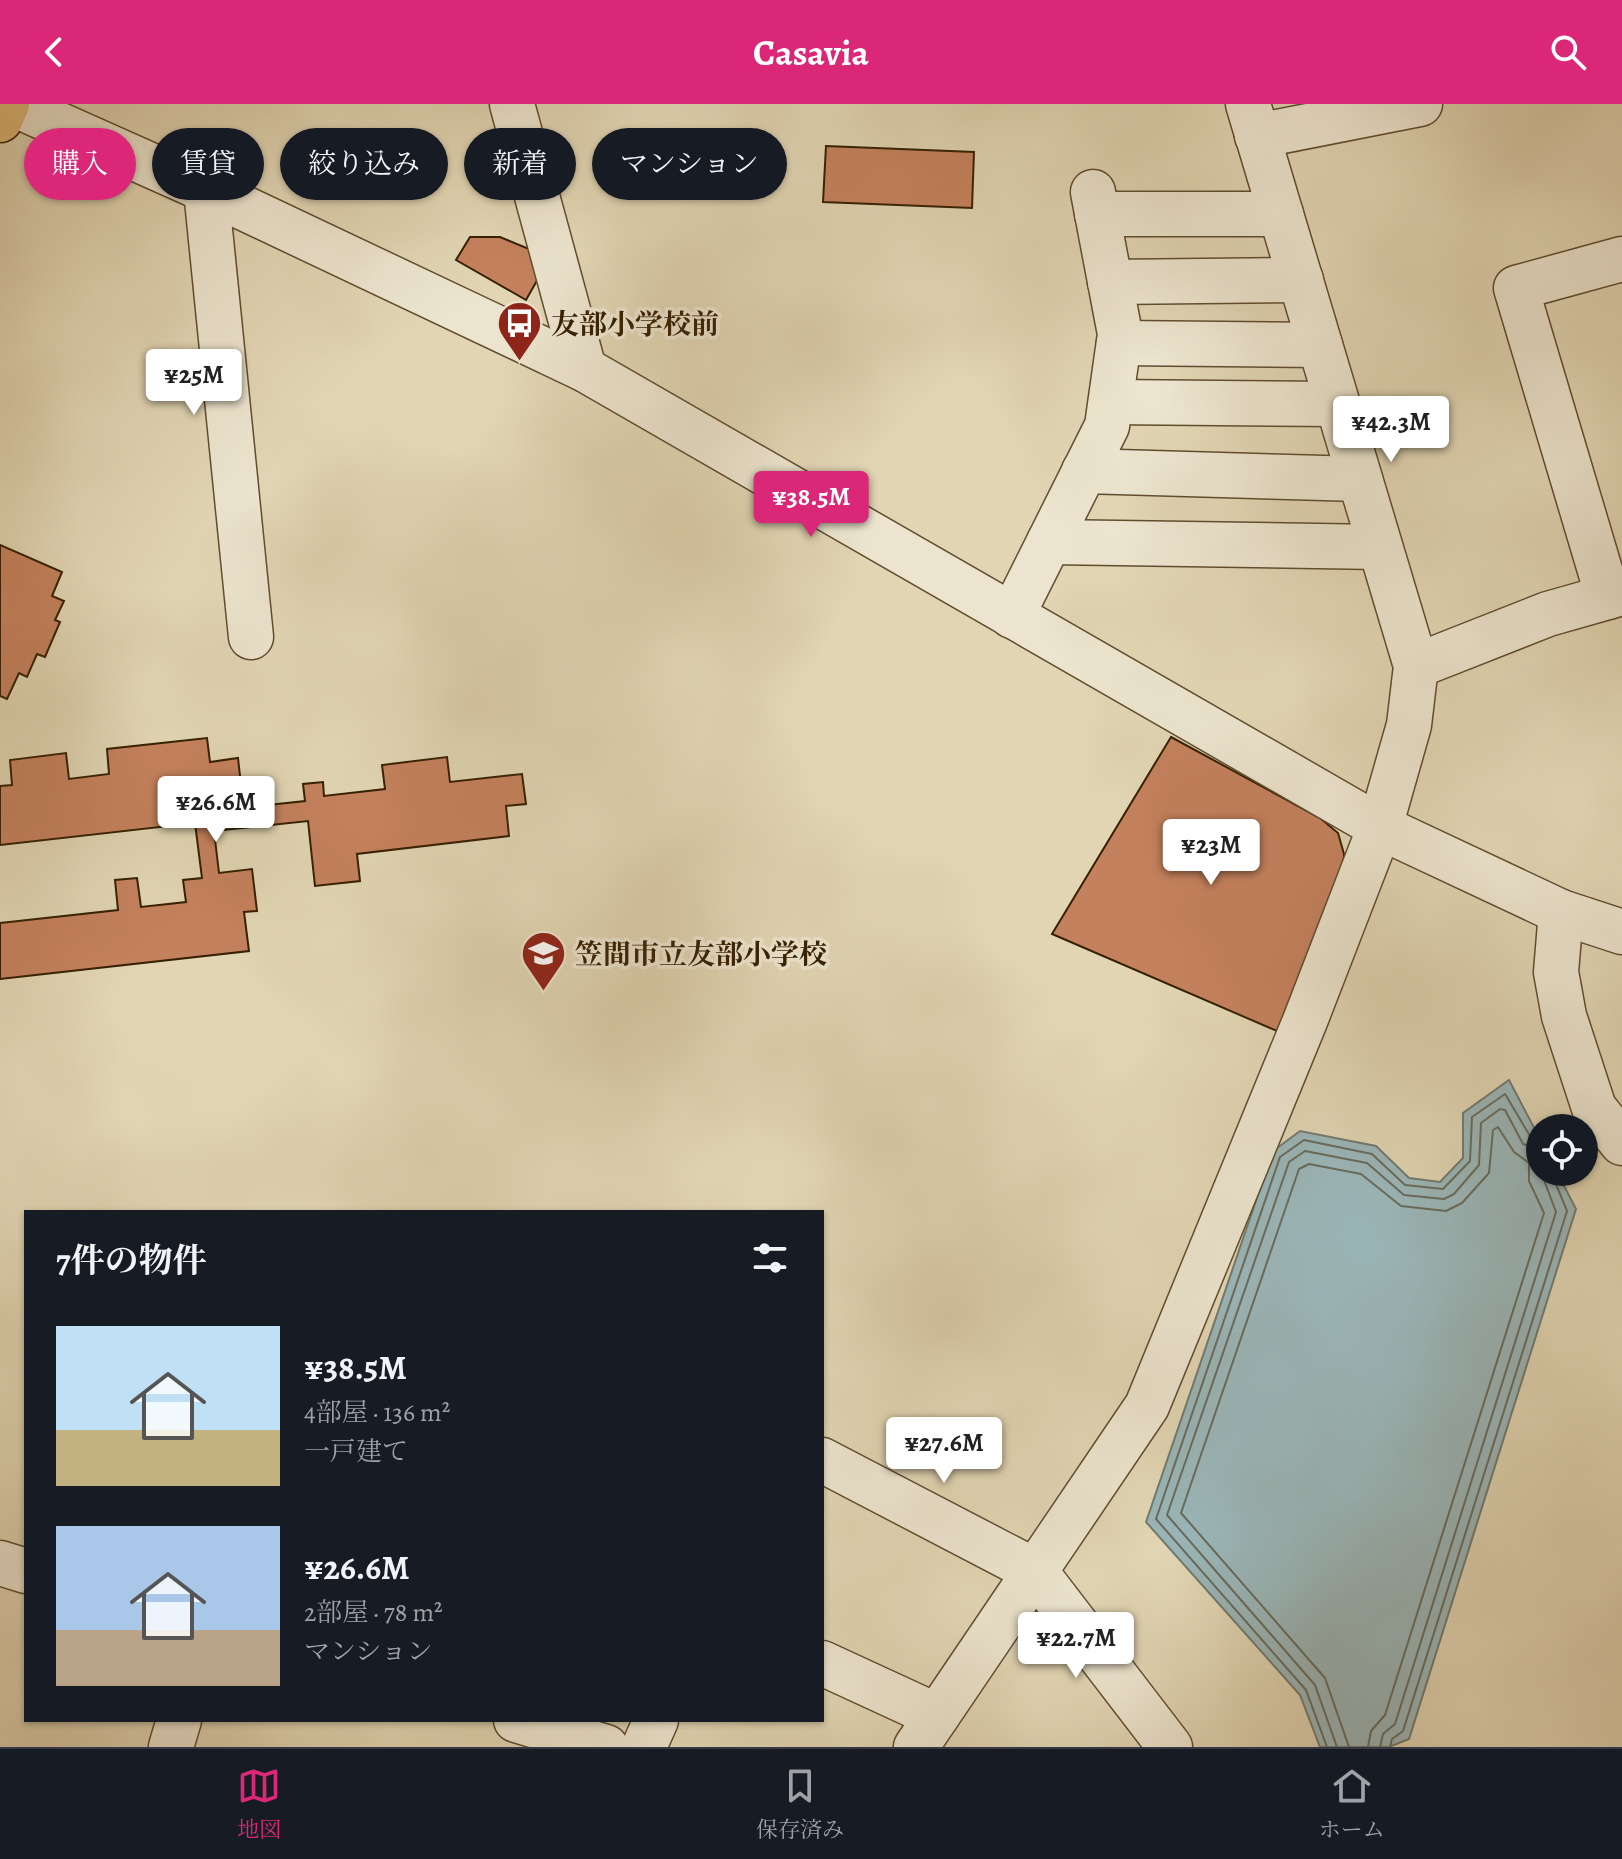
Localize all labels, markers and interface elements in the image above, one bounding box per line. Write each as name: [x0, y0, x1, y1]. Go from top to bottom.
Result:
text: Casavia: [753, 28, 869, 77]
icon: back: [32, 30, 76, 74]
icon: search: [1546, 30, 1590, 74]
chip: 購入: [24, 128, 136, 200]
chip: 賃貸: [152, 128, 264, 200]
chip: 絞り込み: [280, 128, 448, 200]
chip: 新着: [464, 128, 576, 200]
chip: マンション: [592, 128, 787, 200]
bus stop icon: 友部小学校前: [496, 300, 544, 363]
place label: 友部小学校前: [551, 306, 719, 344]
pin: ¥25M: [147, 349, 241, 417]
text: ¥25M: [164, 357, 224, 392]
pin: ¥42.3M: [1326, 396, 1456, 464]
text: ¥42.3M: [1351, 404, 1431, 439]
pin: ¥38.5M: [746, 471, 876, 539]
text: ¥38.5M: [772, 479, 850, 514]
pin: ¥26.6M: [151, 776, 281, 844]
text: ¥26.6M: [176, 784, 256, 819]
pin: ¥23M: [1164, 819, 1258, 887]
text: ¥23M: [1181, 827, 1241, 862]
school or university icon: 笠間市立友部小学校: [520, 930, 568, 993]
place label: 笠間市立友部小学校: [575, 936, 827, 974]
map controls: [1526, 1114, 1598, 1186]
button: locate: [1526, 1114, 1598, 1186]
icon: filters: [748, 1236, 792, 1280]
text: 7件の物件: [56, 1237, 207, 1284]
text: ¥38.5M: [304, 1344, 407, 1391]
icon: home: [120, 1358, 216, 1454]
text: 4部屋 · 136 m²: [304, 1395, 450, 1430]
pin: ¥27.6M: [879, 1417, 1009, 1485]
text: ¥27.6M: [904, 1425, 984, 1460]
text: 一戸建て: [304, 1434, 408, 1469]
text: ¥26.6M: [304, 1544, 410, 1591]
icon: home: [120, 1558, 216, 1654]
text: 2部屋 · 78 m²: [304, 1595, 443, 1630]
pin: ¥22.7M: [1011, 1612, 1141, 1680]
text: ¥22.7M: [1036, 1620, 1116, 1655]
text: マンション: [304, 1634, 433, 1669]
tab: 地図: [237, 1764, 281, 1845]
tab: 保存済み: [756, 1764, 844, 1845]
tab: ホーム: [1319, 1764, 1385, 1845]

